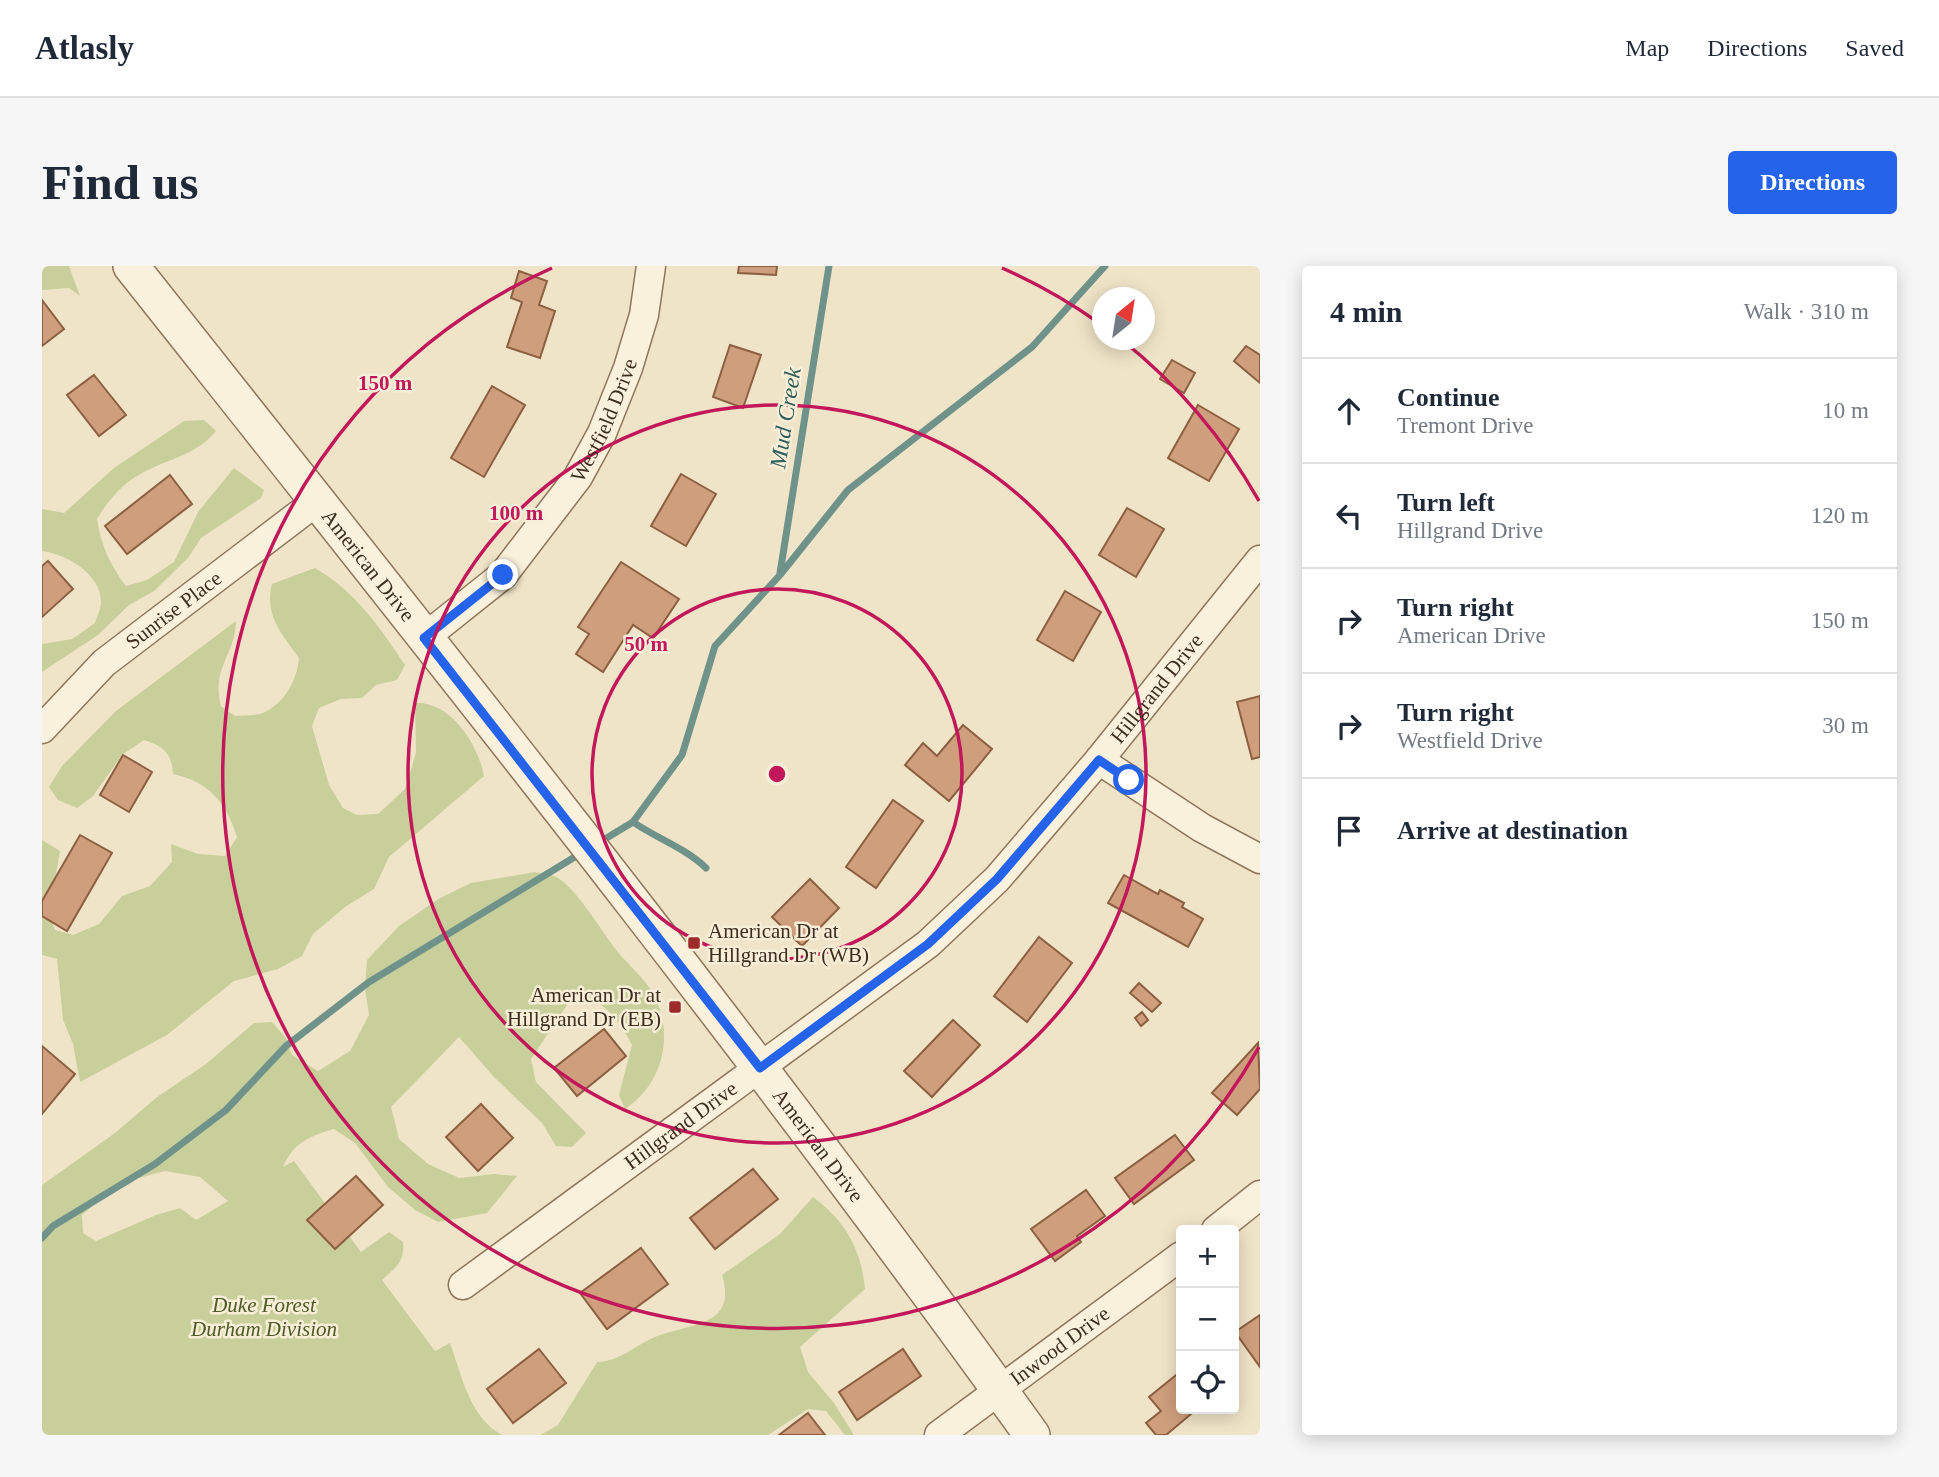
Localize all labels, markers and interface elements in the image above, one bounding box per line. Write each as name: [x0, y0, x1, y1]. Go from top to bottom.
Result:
text: Atlasly: [35, 30, 134, 66]
text: Map: [1625, 35, 1669, 61]
text: Directions: [1707, 35, 1807, 61]
text: Saved: [1845, 35, 1904, 61]
button: Directions: [1728, 151, 1897, 214]
text: Find us: [42, 155, 199, 210]
north arrow: [1092, 287, 1155, 350]
text: 4 min: [1330, 295, 1403, 328]
text: Walk · 310 m: [1744, 299, 1869, 324]
street label: Westfield Drive: [566, 356, 642, 486]
water label: Mud Creek: [765, 365, 806, 471]
text: 150 m: [358, 371, 413, 395]
text: Continue: [1397, 383, 1500, 412]
icon: ahead: [1330, 392, 1368, 430]
text: 10 m: [1822, 398, 1869, 423]
text: Tremont Drive: [1397, 413, 1534, 438]
text: Turn left: [1397, 488, 1495, 517]
icon: left: [1330, 497, 1368, 535]
text: 100 m: [489, 501, 544, 525]
text: 120 m: [1811, 503, 1869, 528]
street label: American Drive: [317, 505, 420, 626]
text: Hillgrand Drive: [1397, 518, 1543, 543]
route end: [487, 559, 518, 590]
street label: Sunrise Place: [121, 566, 226, 654]
text: Turn right: [1397, 593, 1514, 622]
icon: right: [1330, 602, 1368, 640]
text: 150 m: [1811, 608, 1869, 633]
text: American Drive: [1397, 623, 1546, 648]
street label: Hillgrand Drive: [1105, 629, 1208, 748]
text: 50 m: [624, 632, 668, 656]
text: Turn right: [1397, 698, 1514, 727]
icon: right: [1330, 707, 1368, 745]
text: 30 m: [1822, 713, 1869, 738]
text: Westfield Drive: [1397, 728, 1543, 753]
centre of rings: [765, 762, 789, 786]
route start: [1113, 764, 1144, 795]
icon: arrive: [1330, 812, 1368, 850]
text: Arrive at destination: [1397, 816, 1628, 845]
place label: American Dr at Hillgrand Dr (WB): [708, 919, 869, 967]
marker: American Dr at Hillgrand Dr (WB): [686, 935, 702, 951]
place label: American Dr at Hillgrand Dr (EB): [507, 983, 661, 1031]
marker: American Dr at Hillgrand Dr (EB): [667, 999, 683, 1015]
street label: Hillgrand Drive: [620, 1076, 742, 1175]
street label: American Drive: [768, 1084, 869, 1207]
map controls: [1176, 1225, 1239, 1414]
button: +: [1176, 1225, 1239, 1288]
button: −: [1176, 1288, 1239, 1351]
park label: Duke Forest Durham Division: [190, 1293, 337, 1341]
street label: Inwood Drive: [1005, 1301, 1114, 1390]
button: locate: [1176, 1351, 1239, 1414]

